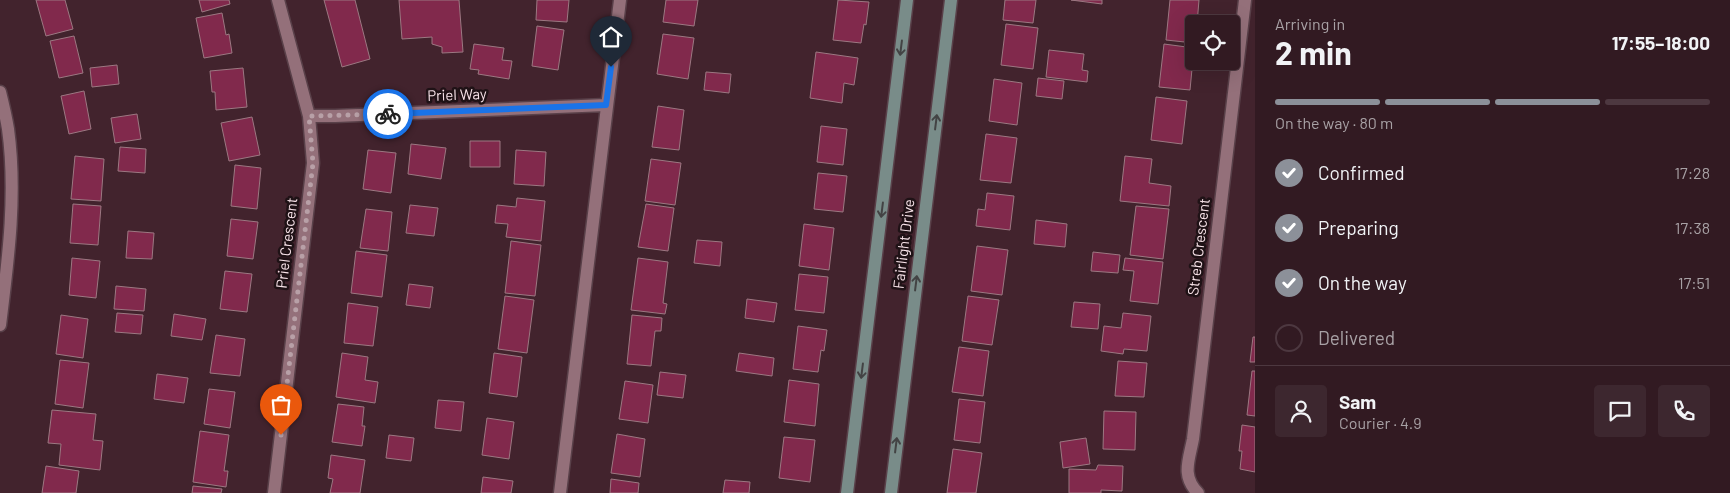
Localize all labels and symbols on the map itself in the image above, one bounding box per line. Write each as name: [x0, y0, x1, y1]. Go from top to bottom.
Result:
pin: [590, 16, 632, 67]
one-way arrow: [896, 40, 906, 56]
street label: Priel Way: [427, 84, 487, 104]
courier: [363, 89, 413, 139]
one-way arrow: [931, 114, 941, 130]
street label: Priel Crescent: [271, 196, 301, 289]
street label: Streb Crescent: [1183, 197, 1213, 296]
street label: Fairlight Drive: [889, 198, 917, 290]
one-way arrow: [877, 201, 887, 217]
one-way arrow: [911, 276, 921, 292]
one-way arrow: [857, 363, 867, 379]
pin: [260, 384, 302, 435]
one-way arrow: [891, 437, 901, 453]

